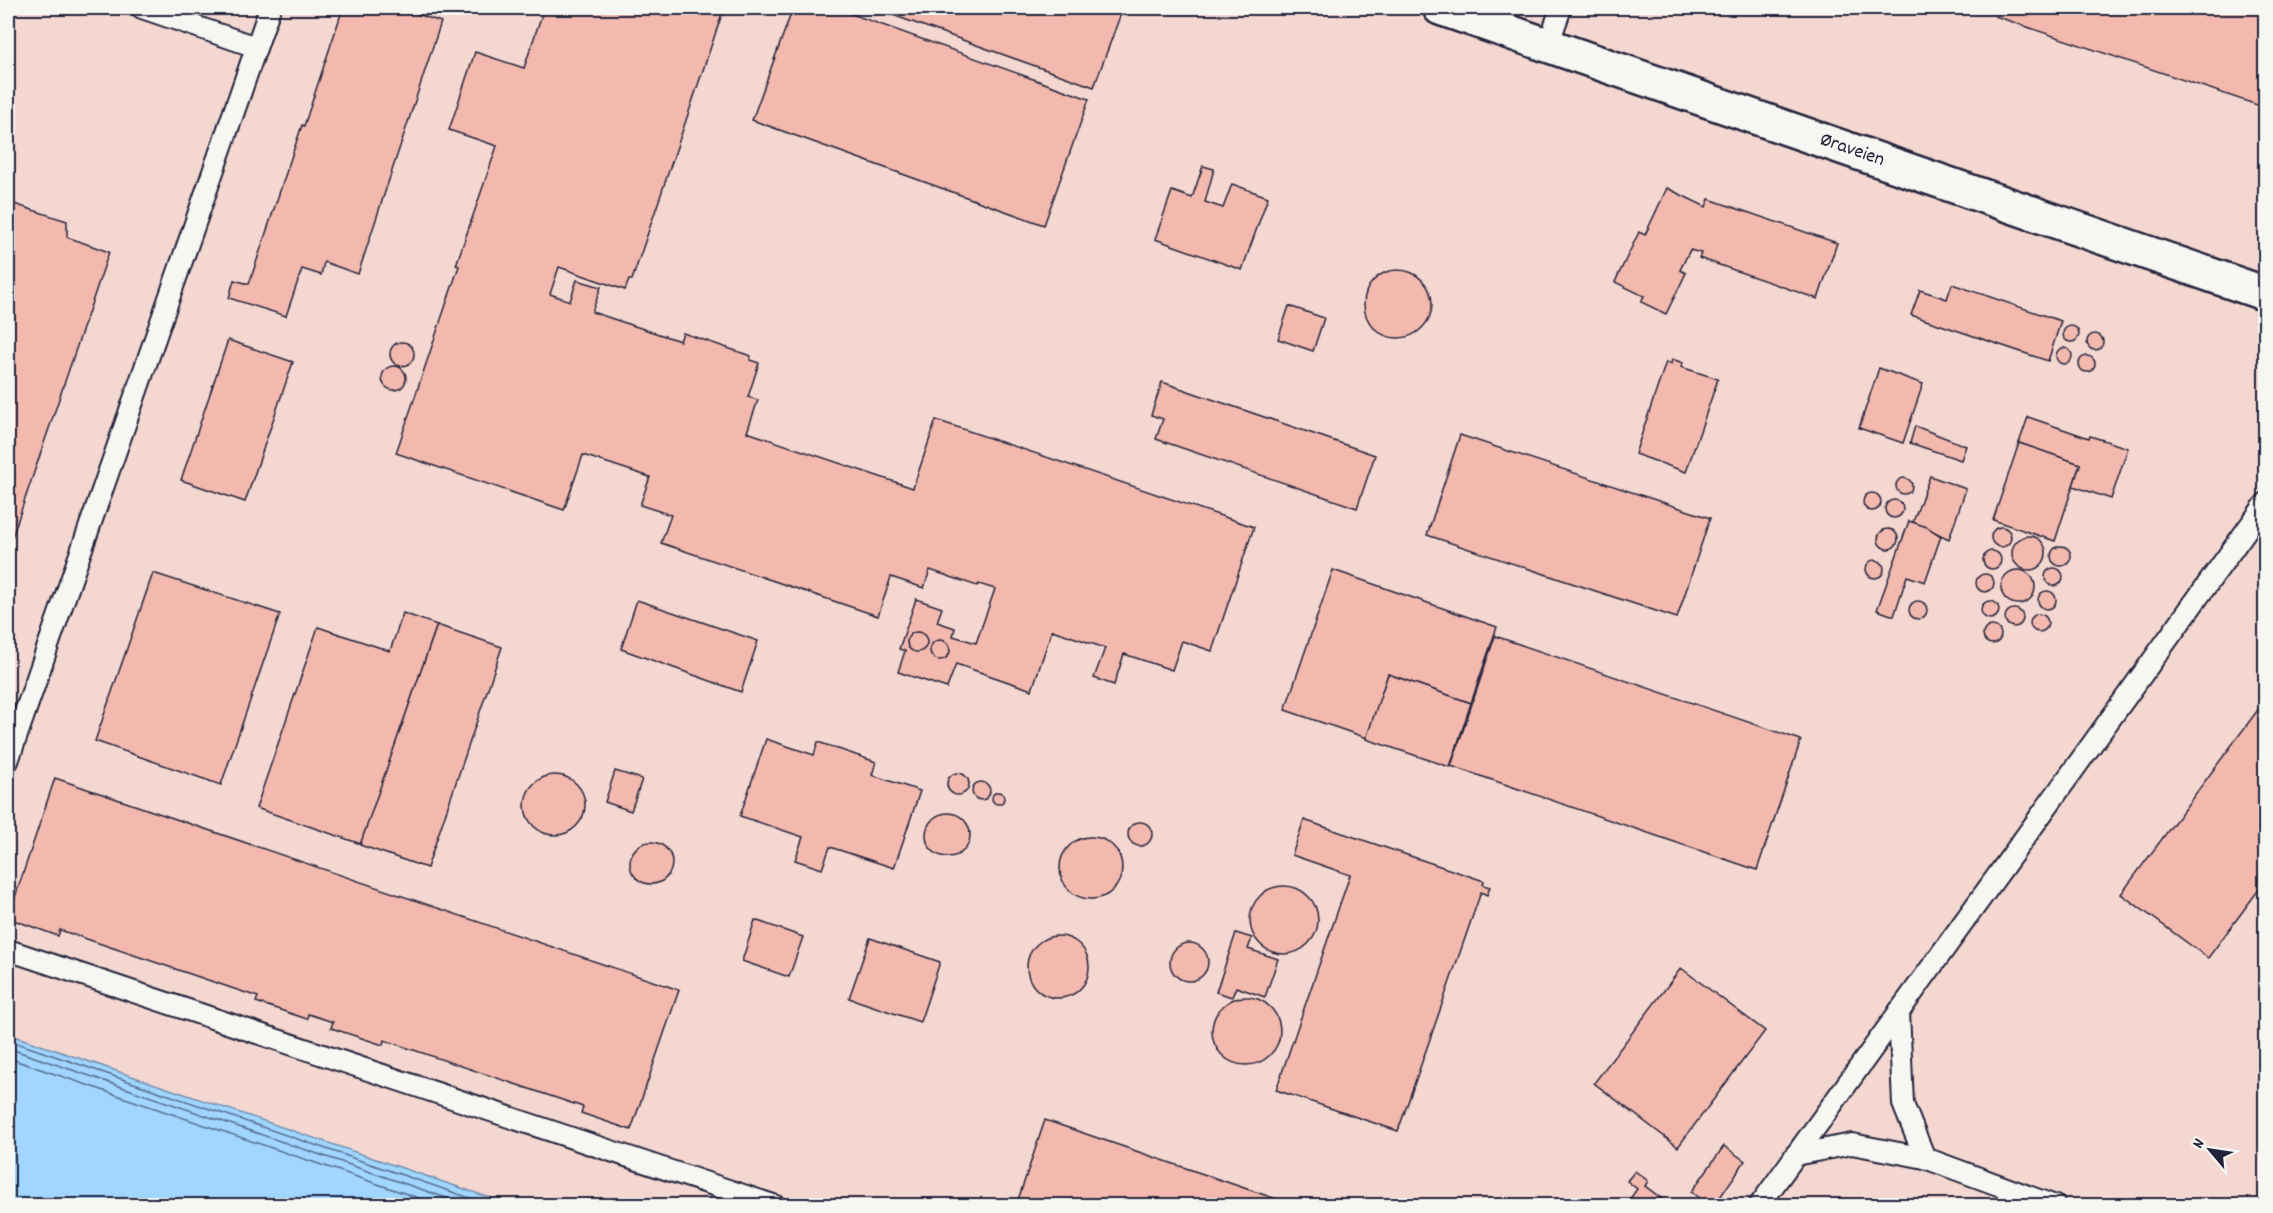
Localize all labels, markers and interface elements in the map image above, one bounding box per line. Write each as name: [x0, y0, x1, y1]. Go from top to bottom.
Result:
street label: Øraveien: [1816, 127, 1888, 175]
north arrow: [2180, 1120, 2240, 1180]
text: N: [2187, 1135, 2211, 1153]

